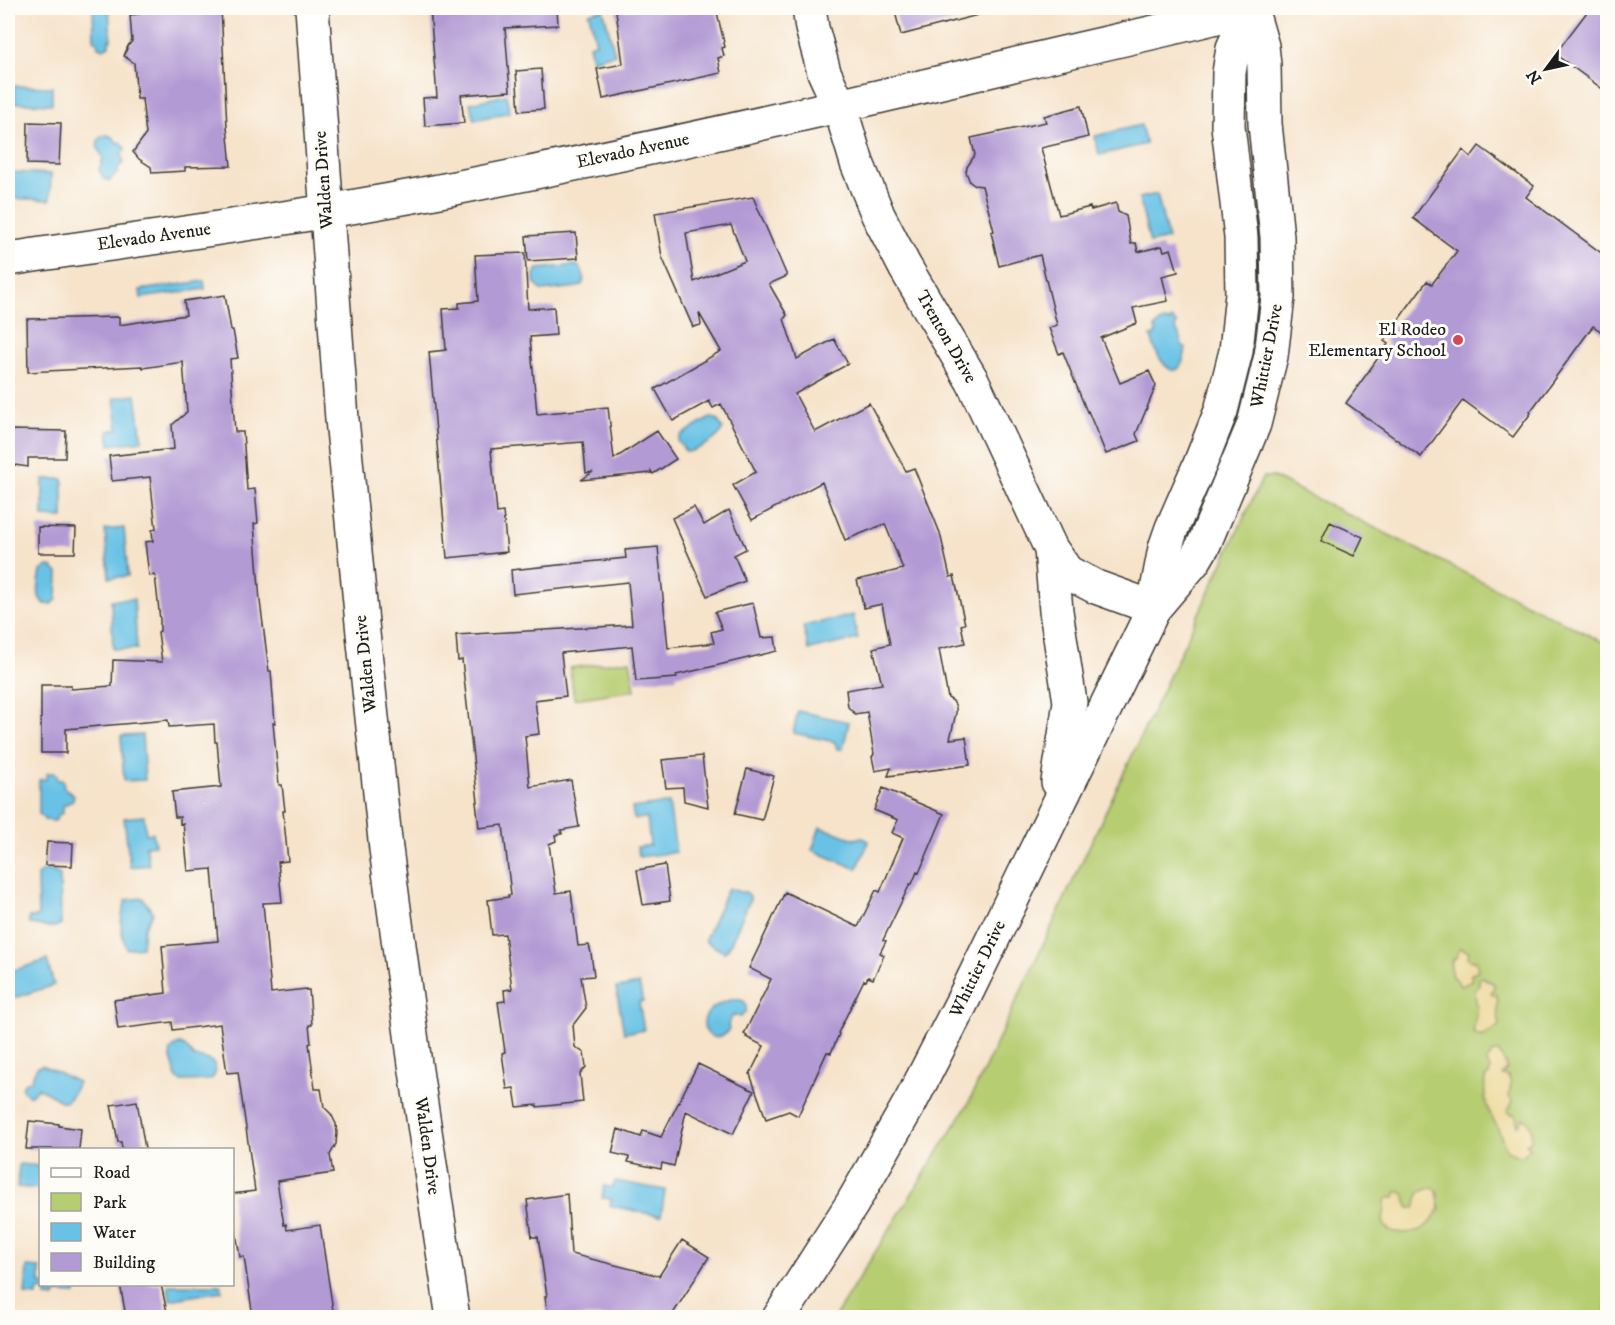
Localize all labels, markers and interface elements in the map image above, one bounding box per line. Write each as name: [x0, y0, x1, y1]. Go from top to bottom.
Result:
north arrow: [1516, 39, 1576, 99]
text: N: [1522, 66, 1546, 88]
street label: Elevado Avenue: [575, 128, 691, 174]
street label: Walden Drive: [310, 130, 338, 231]
street label: Elevado Avenue: [96, 218, 212, 256]
street label: Trenton Drive: [911, 287, 981, 387]
street label: Whittier Drive: [1246, 302, 1288, 411]
place label: El Rodeo Elementary School: [1308, 319, 1447, 362]
marker: El Rodeo Elementary School: [1451, 333, 1465, 347]
street label: Walden Drive: [350, 614, 382, 715]
street label: Whittier Drive: [945, 917, 1011, 1022]
street label: Walden Drive: [409, 1095, 445, 1196]
legend: [39, 1148, 234, 1286]
text: Road: [93, 1162, 130, 1184]
text: Park: [93, 1192, 127, 1214]
text: Water: [92, 1222, 136, 1244]
text: Building: [93, 1252, 155, 1274]

